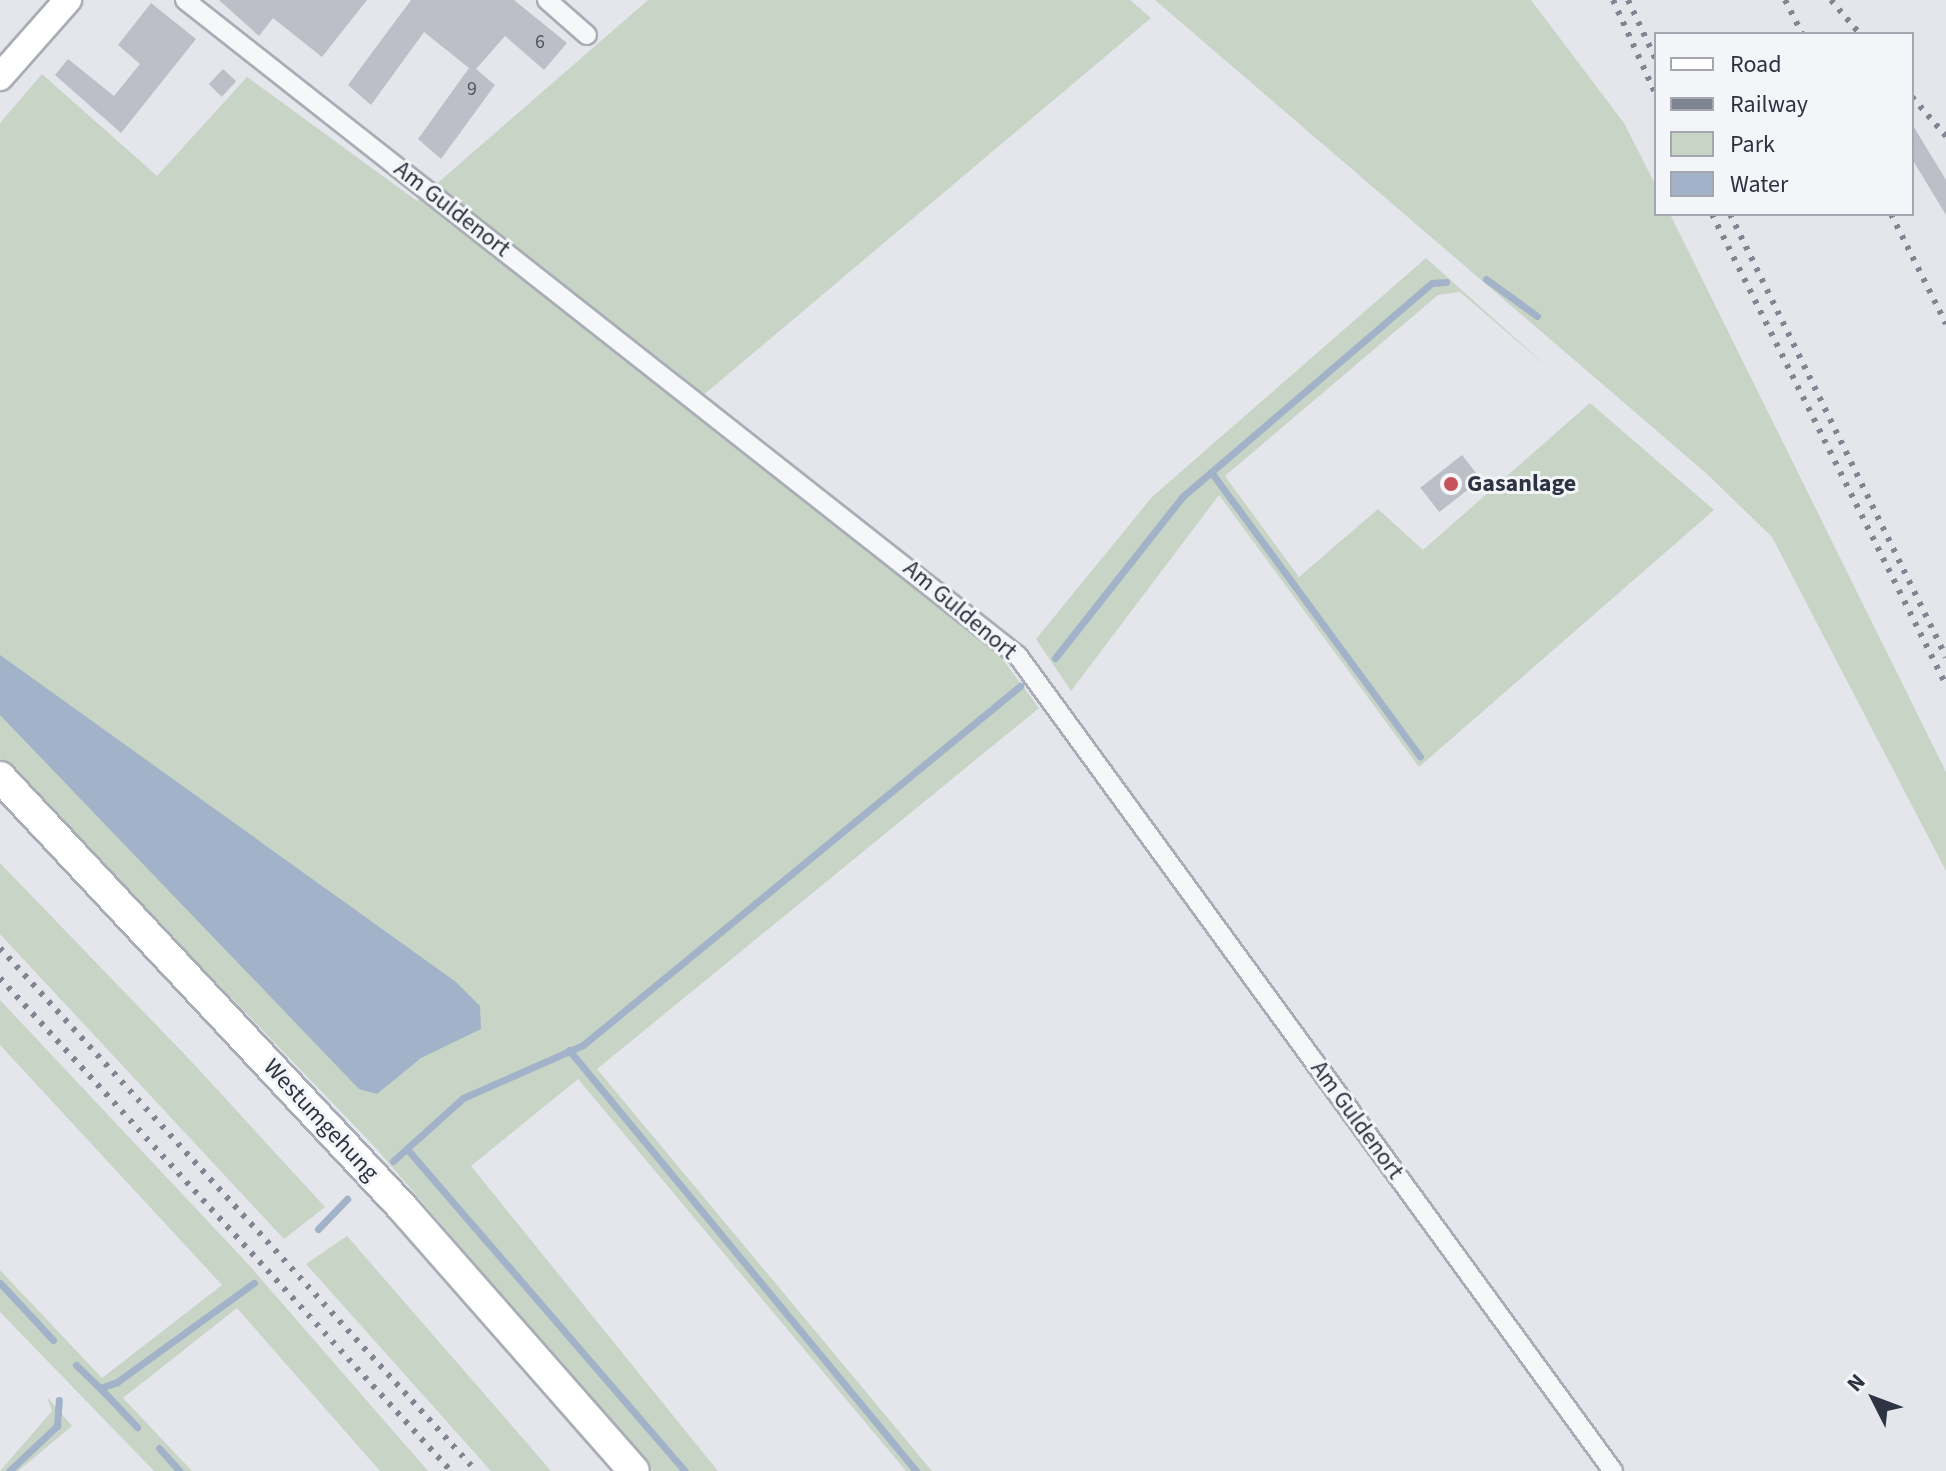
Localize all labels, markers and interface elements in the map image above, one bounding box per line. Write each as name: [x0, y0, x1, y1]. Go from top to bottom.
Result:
house number: 6: [535, 30, 545, 54]
legend: [1654, 32, 1914, 216]
text: Road: [1730, 47, 1782, 82]
house number: 9: [467, 77, 477, 101]
text: Railway: [1730, 87, 1808, 122]
text: Park: [1730, 127, 1775, 162]
street label: Am Guldenort: [388, 155, 516, 263]
text: Water: [1730, 167, 1788, 202]
place label: Gasanlage: [1467, 470, 1576, 498]
marker: Gasanlage: [1442, 475, 1460, 493]
street label: Am Guldenort: [897, 554, 1023, 666]
street label: Westumgehung: [257, 1053, 385, 1187]
street label: Am Guldenort: [1304, 1055, 1410, 1185]
north arrow: [1834, 1359, 1914, 1439]
text: N: [1839, 1367, 1873, 1399]

